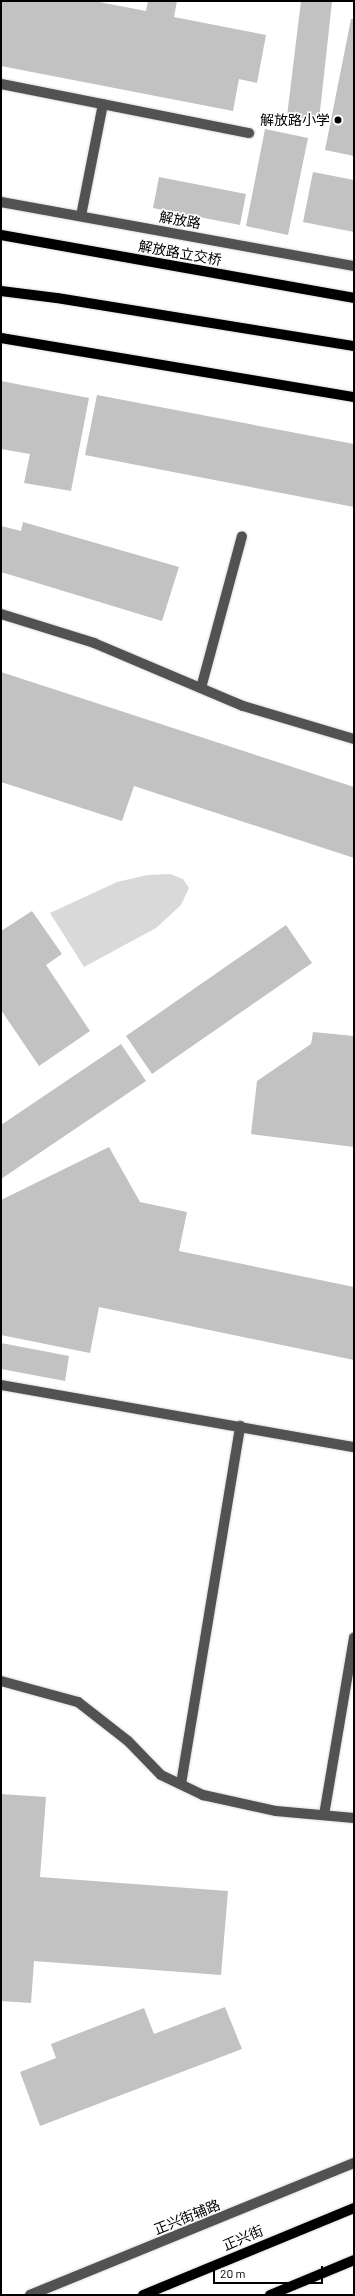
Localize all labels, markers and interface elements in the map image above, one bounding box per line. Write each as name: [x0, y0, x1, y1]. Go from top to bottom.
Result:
place label: 解放路小学: [260, 112, 330, 128]
marker: 解放路小学: [333, 115, 343, 125]
street label: 解放路: [158, 208, 202, 232]
street label: 解放路立交桥: [137, 237, 223, 269]
street label: 正兴街辅路: [151, 2196, 223, 2238]
street label: 正兴街: [220, 2222, 266, 2254]
scale bar: [215, 2258, 325, 2284]
text: 20 m: [220, 2266, 246, 2280]

